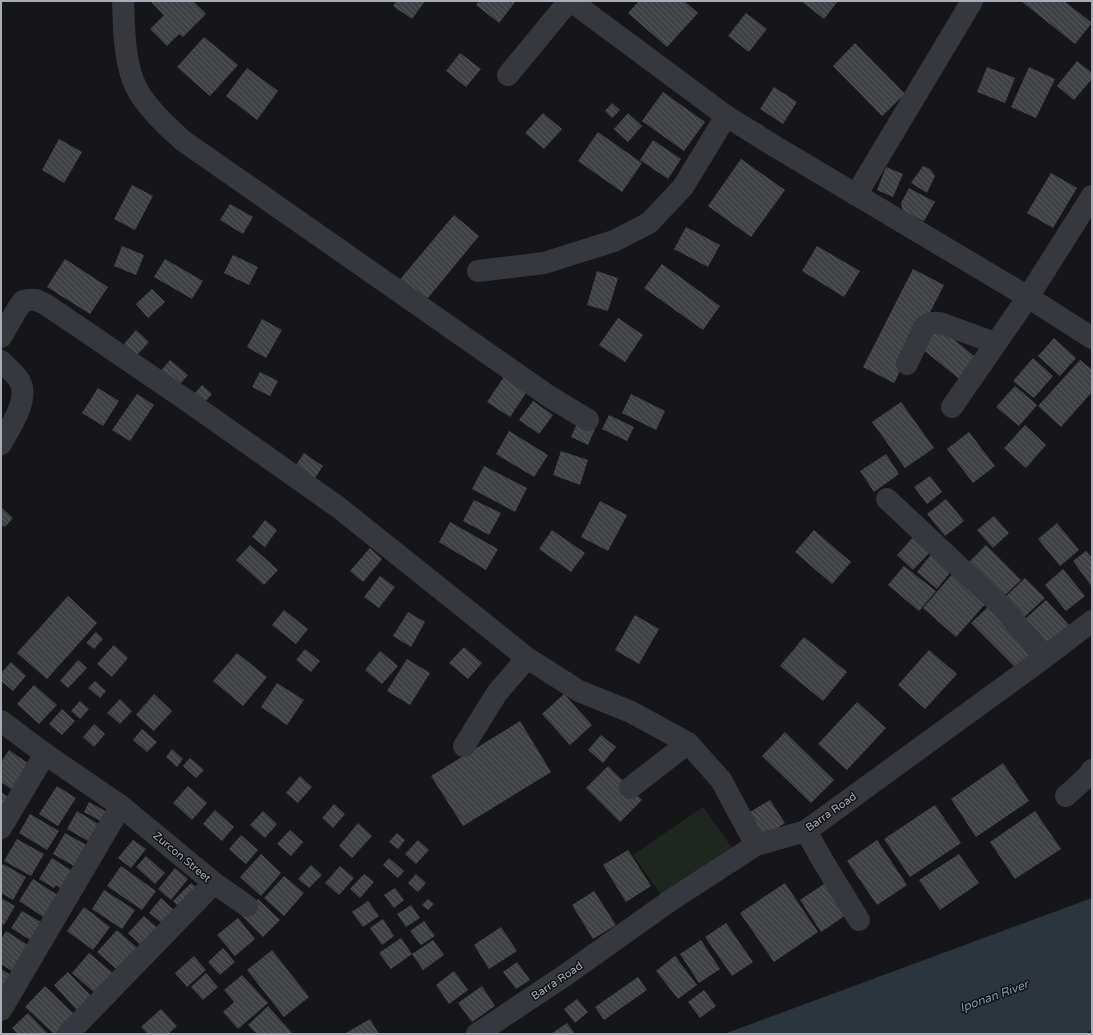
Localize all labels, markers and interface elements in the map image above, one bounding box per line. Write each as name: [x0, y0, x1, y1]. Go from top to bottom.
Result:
street label: Barra Road: [803, 790, 859, 834]
street label: Zurcon Street: [151, 829, 213, 885]
street label: Barra Road: [529, 959, 585, 1003]
water label: Iponan River: [958, 977, 1031, 1015]

